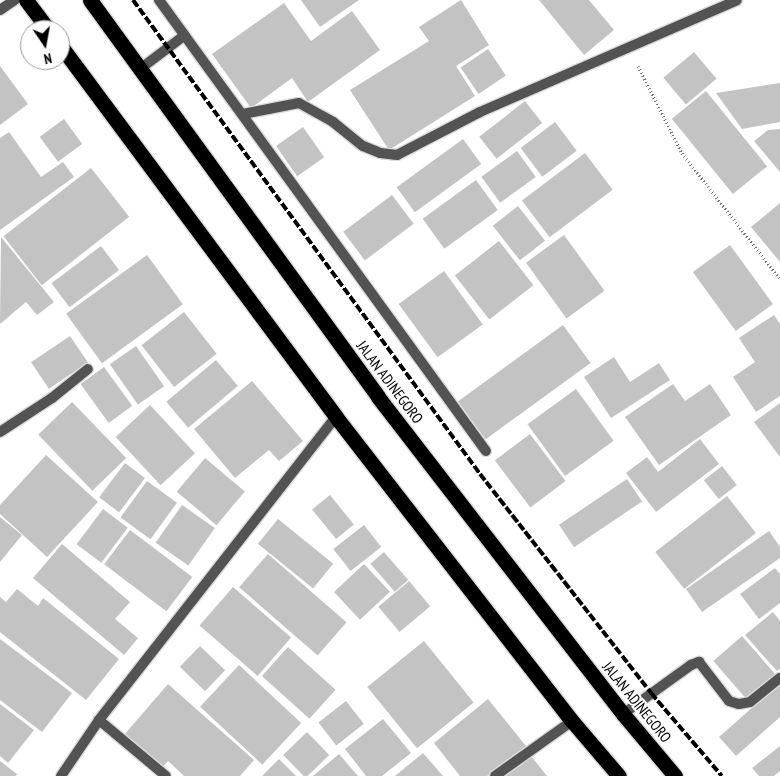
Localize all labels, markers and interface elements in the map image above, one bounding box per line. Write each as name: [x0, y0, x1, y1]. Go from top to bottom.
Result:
north arrow: [20, 20, 70, 70]
text: N: [42, 49, 53, 68]
street label: JALAN ADINEGORO: [353, 337, 427, 427]
street label: JALAN ADINEGORO: [599, 658, 675, 746]

